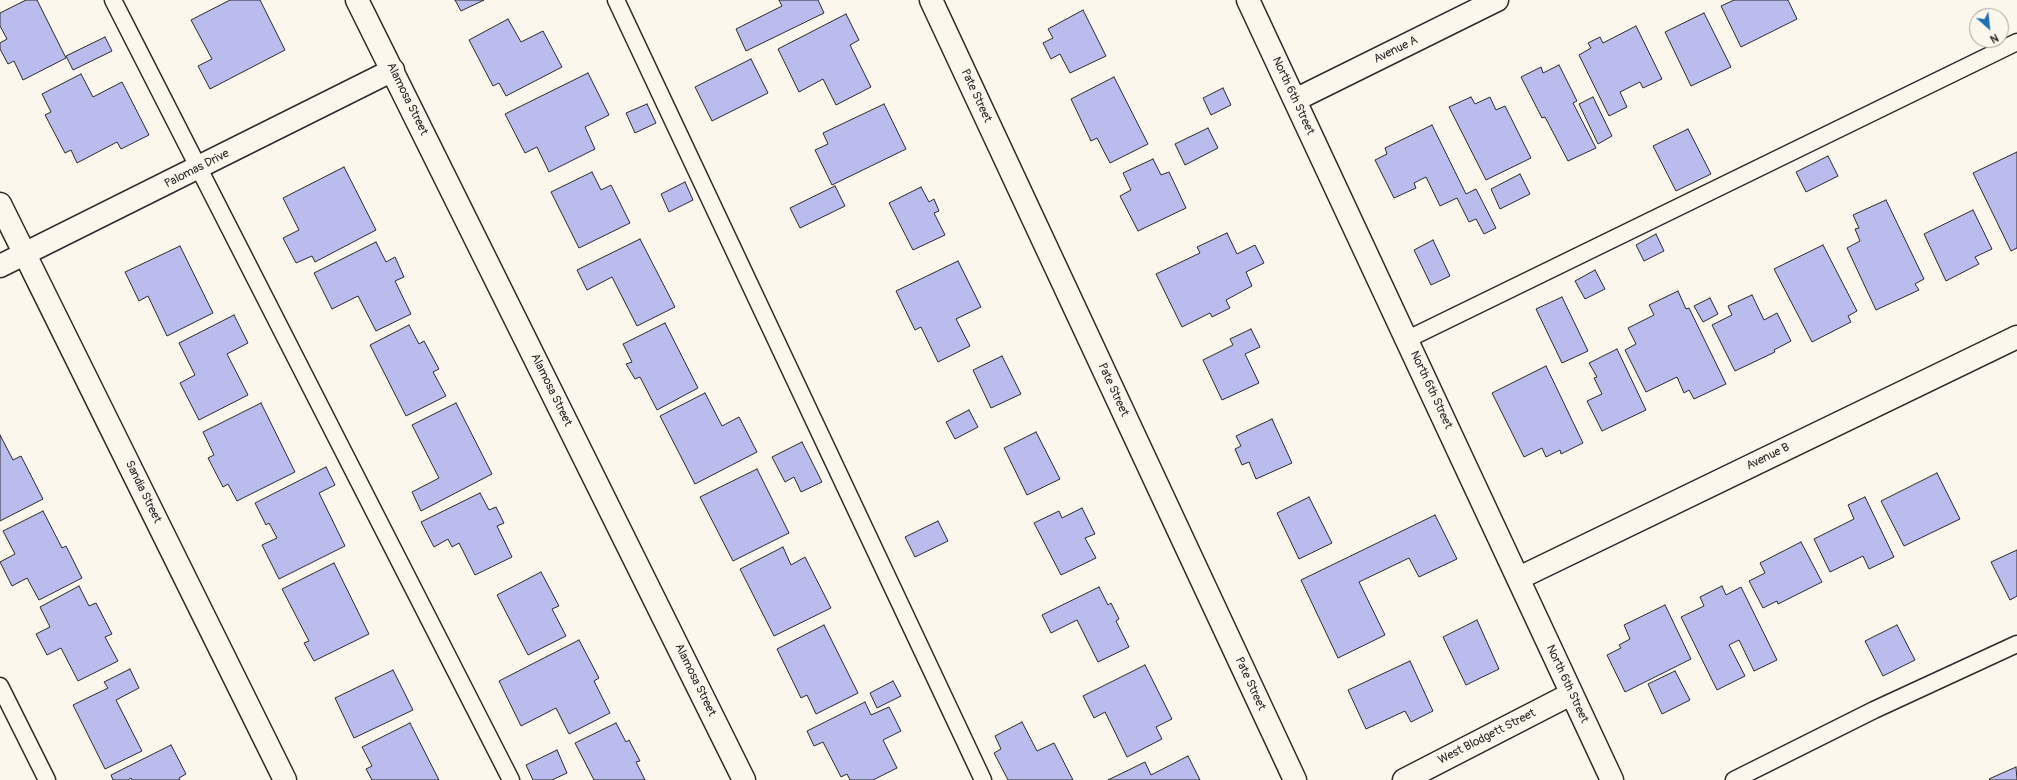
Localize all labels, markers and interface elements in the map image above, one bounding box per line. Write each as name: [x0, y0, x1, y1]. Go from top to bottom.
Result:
north arrow: [1969, 8, 2009, 48]
text: N: [1988, 31, 2000, 46]
street label: Avenue A: [1372, 33, 1420, 67]
street label: North 6th Street: [1269, 55, 1317, 137]
street label: Alamosa Street: [383, 60, 431, 138]
street label: Pate Street: [957, 67, 995, 125]
street label: Palomas Drive: [162, 147, 232, 191]
street label: North 6th Street: [1407, 349, 1455, 431]
street label: Alamosa Street: [527, 351, 575, 429]
street label: Pate Street: [1094, 361, 1132, 419]
street label: Avenue B: [1744, 440, 1792, 474]
street label: Sandia Street: [122, 458, 164, 526]
street label: Alamosa Street: [671, 641, 719, 719]
street label: North 6th Street: [1543, 643, 1591, 725]
street label: Pate Street: [1231, 655, 1269, 713]
street label: West Blodgett Street: [1436, 706, 1538, 768]

